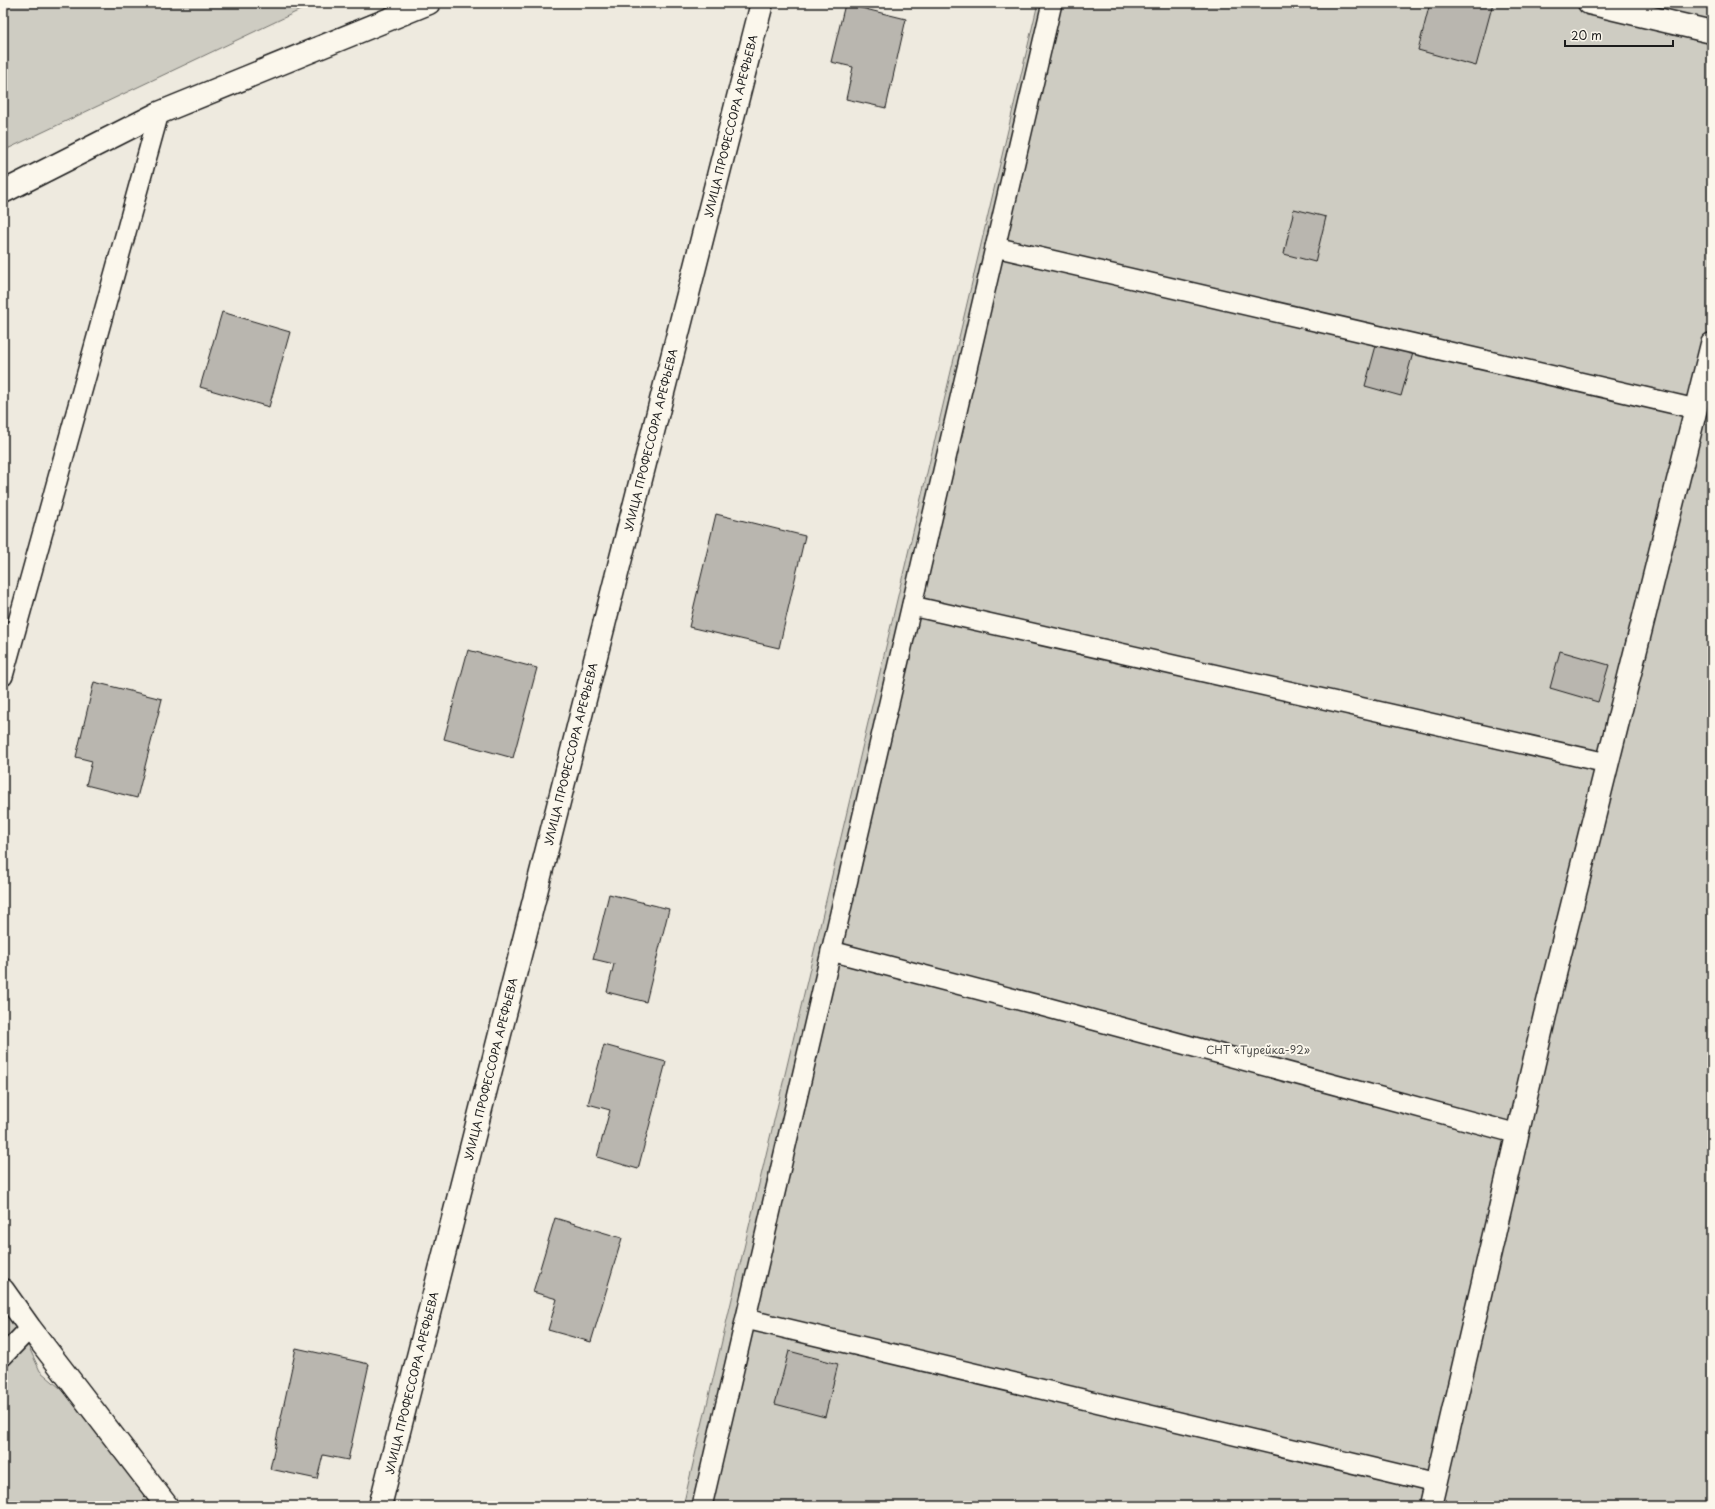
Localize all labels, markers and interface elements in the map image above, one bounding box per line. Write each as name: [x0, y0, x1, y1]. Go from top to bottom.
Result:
scale bar: [1565, 22, 1673, 48]
text: 20 m: [1571, 26, 1602, 44]
street label: УЛИЦА ПРОФЕССОРА АРЕФЬЕВА: [700, 33, 761, 219]
street label: УЛИЦА ПРОФЕССОРА АРЕФЬЕВА: [620, 347, 681, 533]
street label: УЛИЦА ПРОФЕССОРА АРЕФЬЕВА: [540, 661, 601, 847]
street label: УЛИЦА ПРОФЕССОРА АРЕФЬЕВА: [460, 976, 521, 1162]
park label: СНТ «Турейка-92»: [1206, 1041, 1310, 1058]
street label: УЛИЦА ПРОФЕССОРА АРЕФЬЕВА: [381, 1290, 442, 1476]

